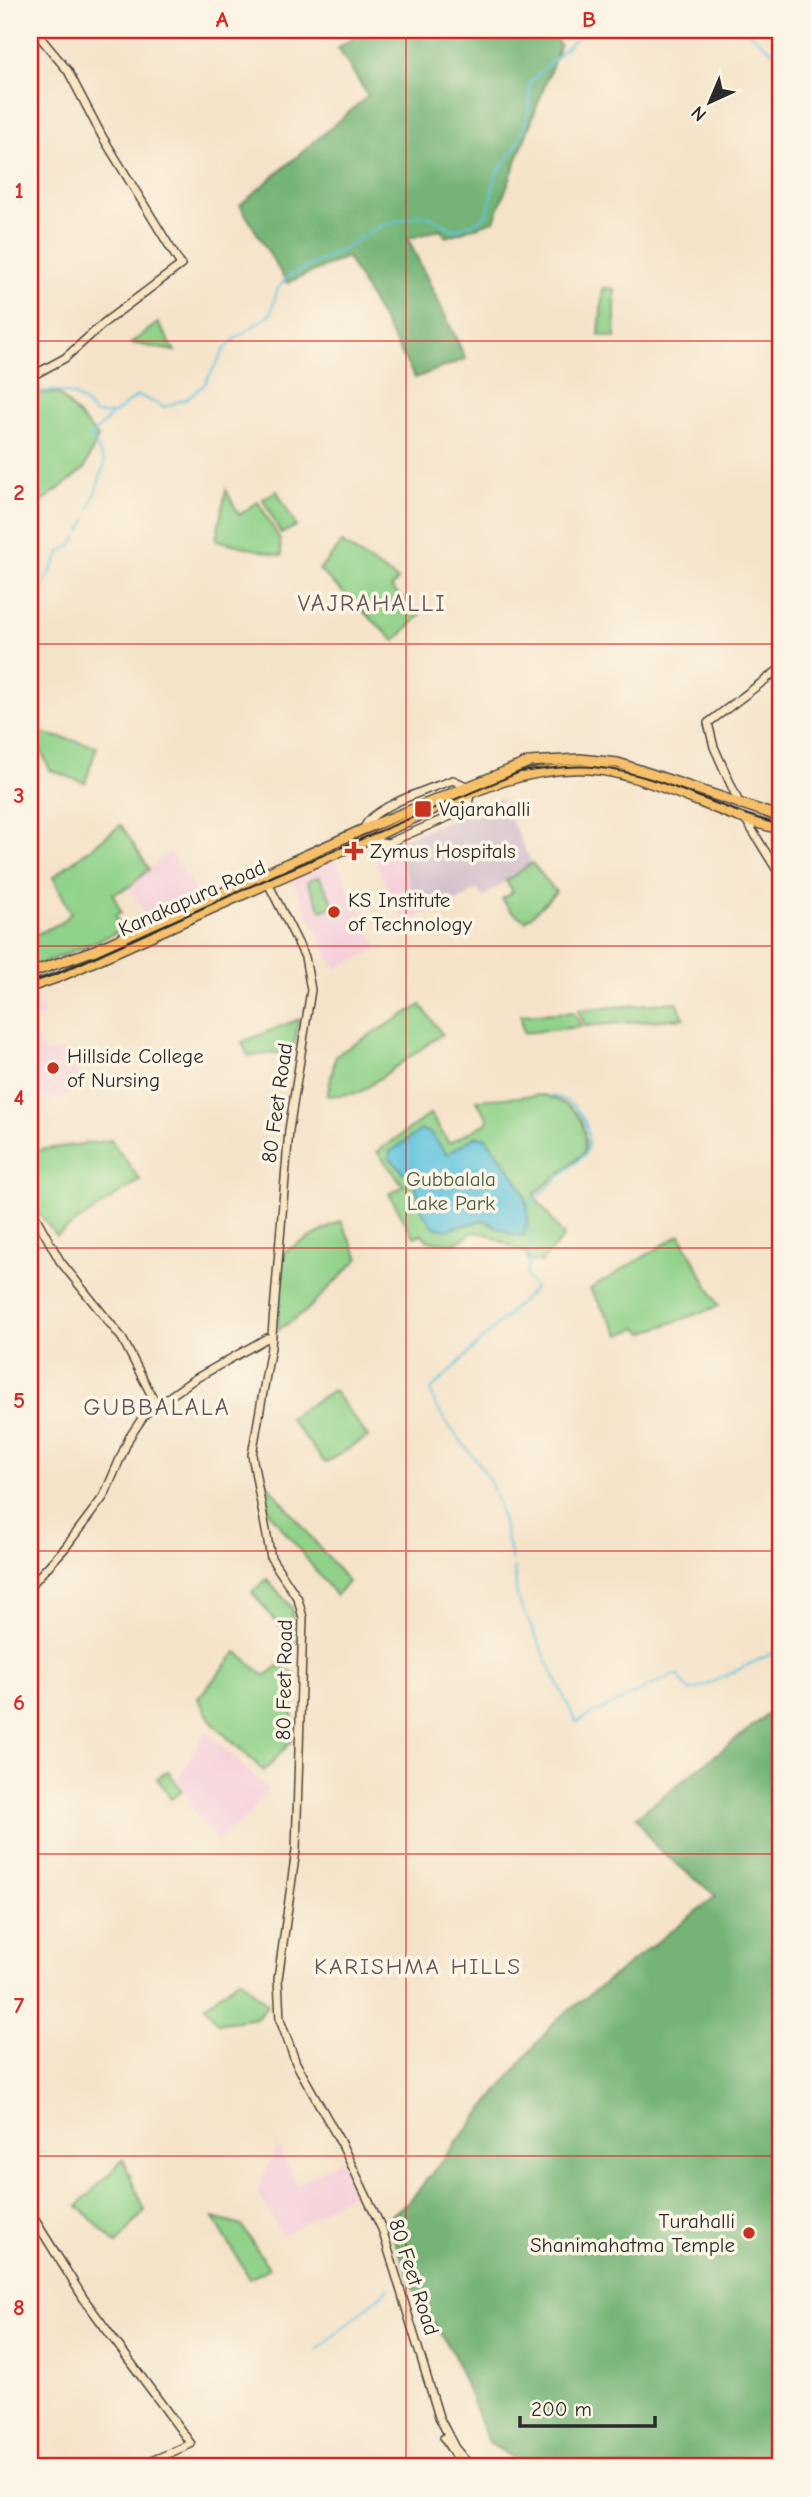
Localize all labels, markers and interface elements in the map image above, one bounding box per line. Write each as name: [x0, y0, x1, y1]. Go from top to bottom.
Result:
text: A: [216, 6, 229, 33]
text: B: [582, 6, 596, 33]
north arrow: [674, 66, 744, 136]
text: N: [687, 101, 711, 126]
text: 1: [14, 177, 24, 204]
text: 2: [13, 479, 25, 506]
district label: VAJRAHALLI: [297, 589, 447, 617]
text: 3: [13, 782, 25, 809]
place label: Vajarahalli: [439, 797, 531, 821]
marker: Vajarahalli: [413, 799, 433, 819]
place label: Zymus Hospitals: [370, 839, 516, 863]
marker: Zymus Hospitals: [344, 841, 364, 861]
street label: Kanakapura Road: [115, 855, 269, 941]
place label: KS Institute of Technology: [348, 888, 473, 936]
marker: KS Institute of Technology: [326, 904, 342, 920]
street label: 80 Feet Road: [257, 1041, 297, 1165]
place label: Hillside College of Nursing: [67, 1044, 204, 1092]
marker: Hillside College of Nursing: [45, 1060, 61, 1076]
text: 4: [14, 1084, 25, 1111]
park label: Gubbalala Lake Park: [406, 1167, 496, 1215]
text: 5: [13, 1387, 25, 1414]
district label: GUBBALALA: [83, 1393, 231, 1421]
street label: 80 Feet Road: [271, 1619, 297, 1741]
text: 6: [13, 1689, 25, 1716]
district label: KARISHMA HILLS: [314, 1953, 522, 1980]
text: 7: [14, 1992, 25, 2019]
place label: Turahalli Shanimahatma Temple: [530, 2209, 735, 2257]
street label: 80 Feet Road: [384, 2216, 444, 2338]
marker: Turahalli Shanimahatma Temple: [741, 2225, 757, 2241]
text: 8: [13, 2294, 25, 2321]
scale bar: [520, 2385, 655, 2429]
text: 200 m: [531, 2397, 592, 2421]

